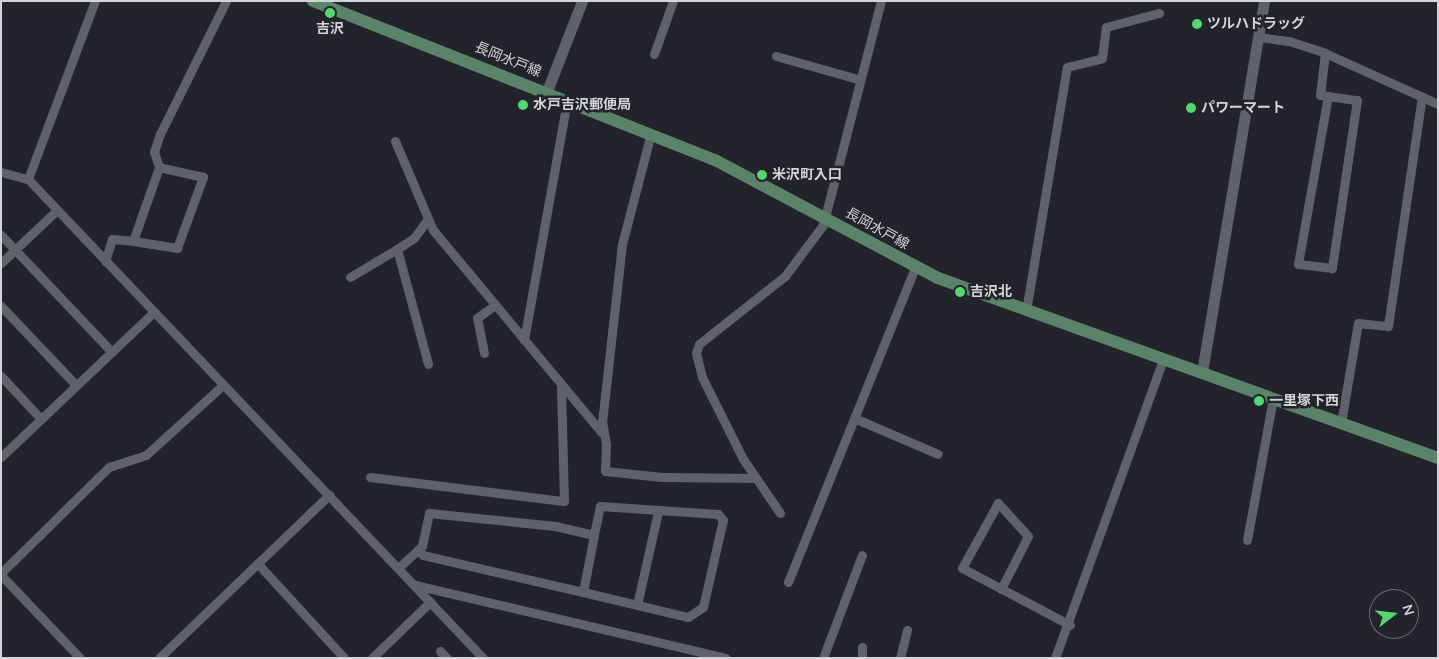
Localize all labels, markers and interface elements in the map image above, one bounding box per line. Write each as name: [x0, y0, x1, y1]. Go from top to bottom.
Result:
marker: 吉沢: [324, 7, 336, 19]
place label: ツルハドラッグ: [1207, 16, 1305, 32]
marker: ツルハドラッグ: [1191, 18, 1203, 30]
place label: 吉沢: [316, 21, 344, 37]
street label: 長岡水戸線: [472, 39, 544, 81]
place label: 水戸吉沢郵便局: [533, 97, 631, 113]
marker: 水戸吉沢郵便局: [517, 99, 529, 111]
place label: パワーマート: [1201, 100, 1285, 116]
marker: パワーマート: [1185, 102, 1197, 114]
place label: 米沢町入口: [772, 167, 842, 183]
marker: 米沢町入口: [756, 169, 768, 181]
street label: 長岡水戸線: [842, 205, 912, 253]
place label: 吉沢北: [970, 284, 1012, 300]
marker: 吉沢北: [954, 286, 966, 298]
place label: 一里塚下西: [1269, 393, 1339, 409]
marker: 一里塚下西: [1253, 395, 1265, 407]
north arrow: [1369, 589, 1419, 639]
text: N: [1397, 602, 1419, 618]

